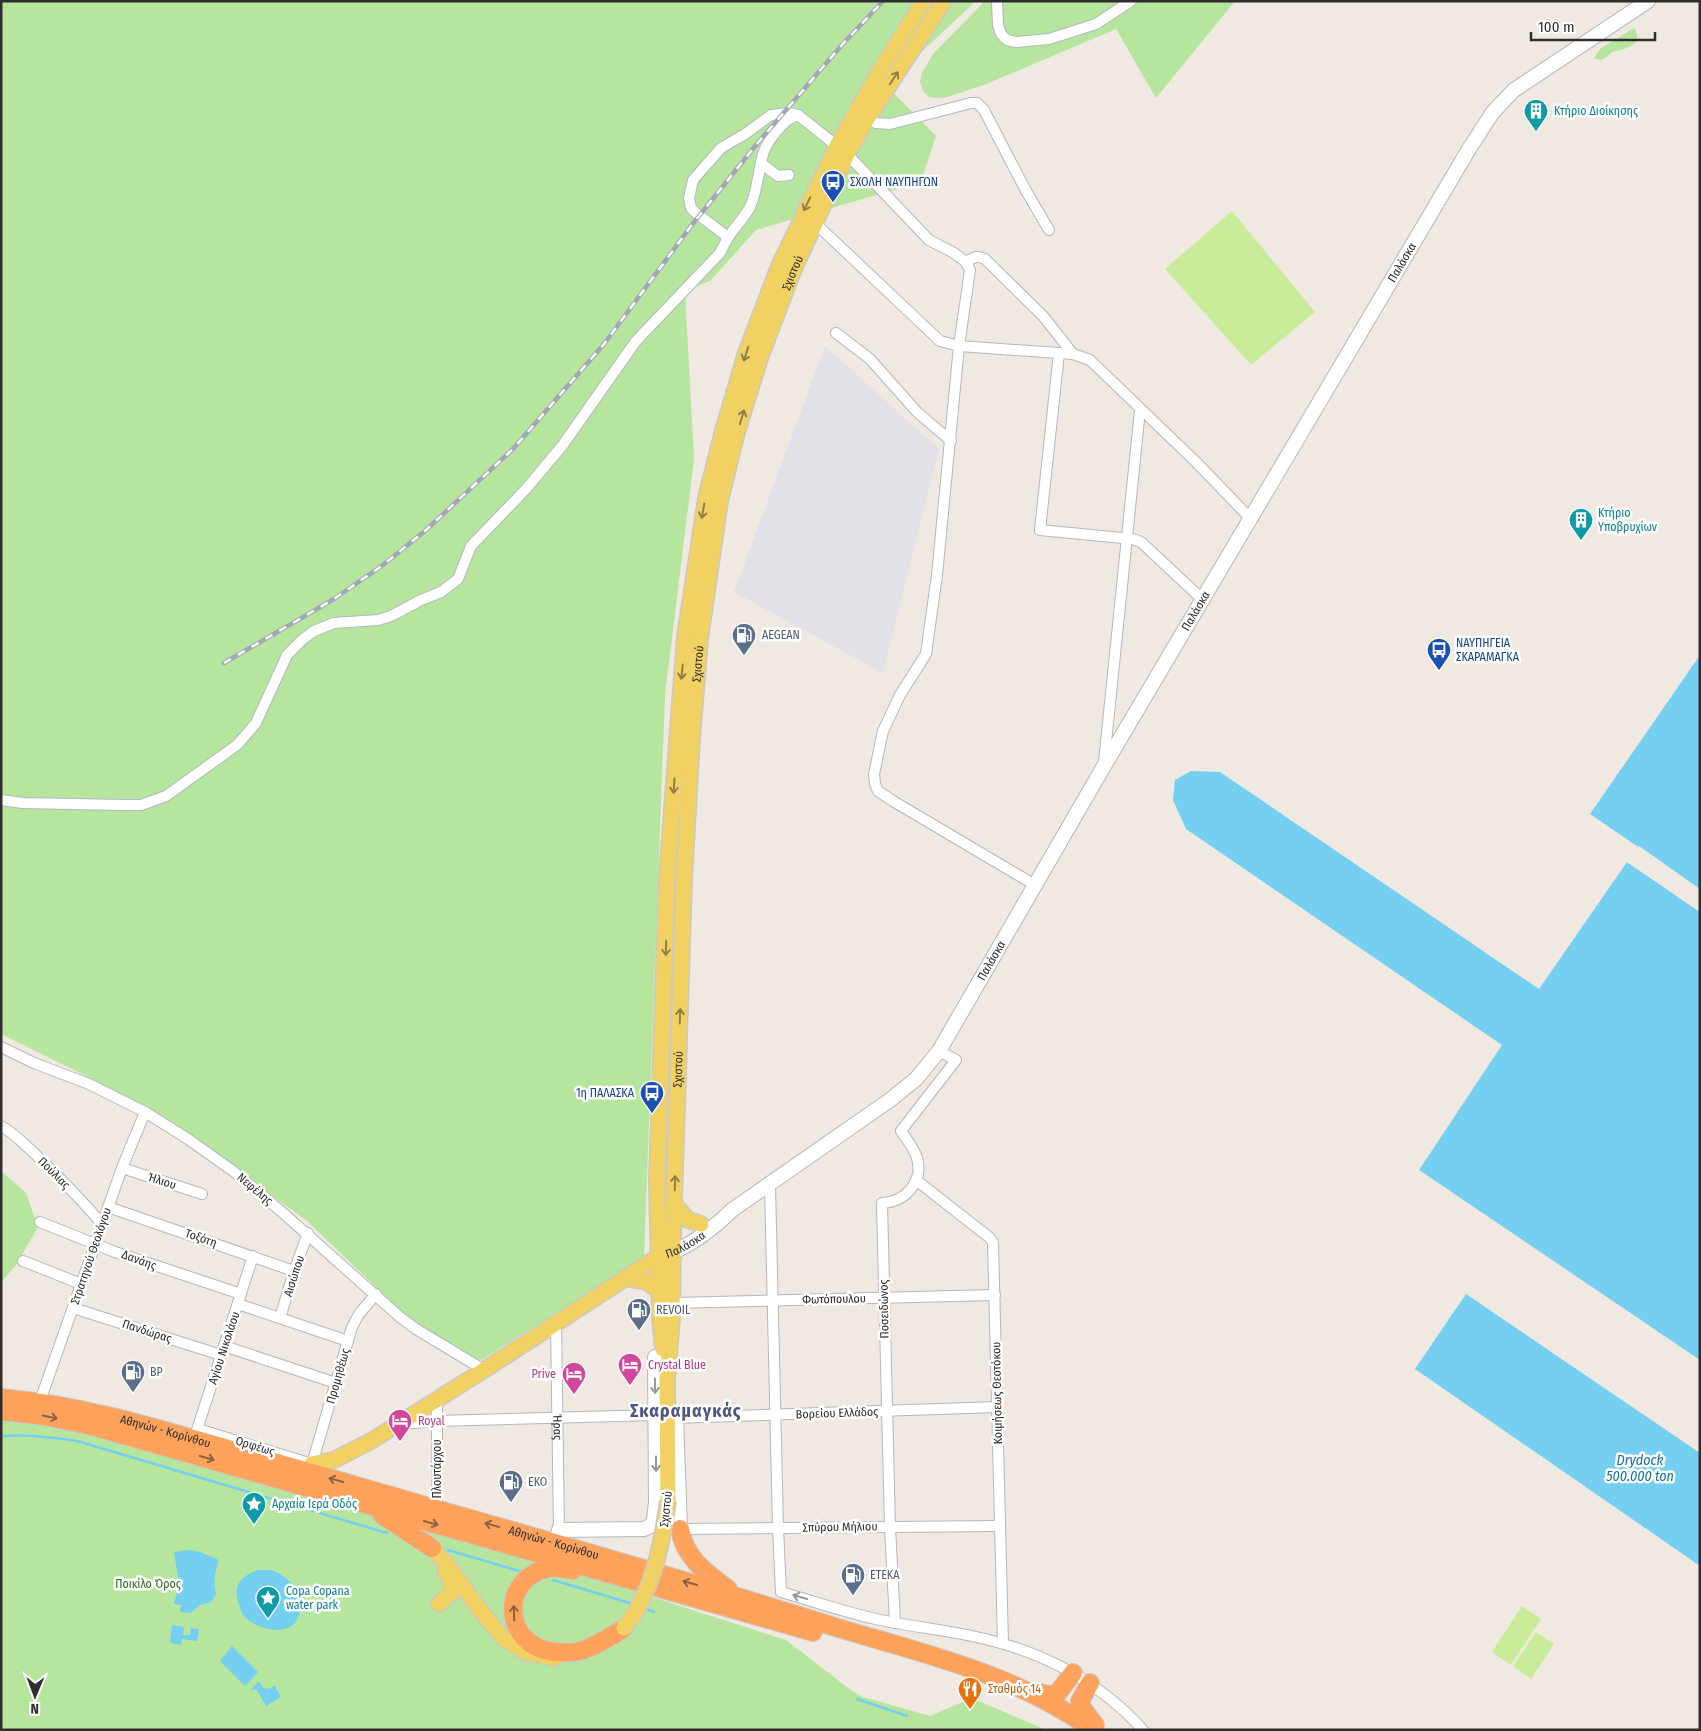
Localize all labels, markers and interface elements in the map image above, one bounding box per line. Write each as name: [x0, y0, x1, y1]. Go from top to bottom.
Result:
scale bar: [1531, 10, 1655, 42]
text: 100 m: [1538, 18, 1575, 36]
one-way arrow: [888, 71, 899, 85]
building icon: Κτήριο Διοίκησης: [1523, 98, 1549, 132]
place label: Κτήριο Διοίκησης: [1554, 104, 1638, 118]
bus stop icon: ΣΧΟΛΗ ΝΑΥΠΗΓΩΝ: [820, 169, 846, 203]
place label: ΣΧΟΛΗ ΝΑΥΠΗΓΩΝ: [850, 175, 938, 189]
one-way arrow: [802, 196, 812, 211]
street label: Παλάσκα: [1385, 240, 1419, 285]
street label: Σχιστού: [779, 253, 806, 292]
one-way arrow: [740, 346, 750, 362]
one-way arrow: [737, 409, 747, 425]
one-way arrow: [698, 503, 708, 519]
place label: Κτήριο Υποβρυχίων: [1598, 506, 1658, 534]
building icon: Κτήριο Υποβρυχίων: [1568, 507, 1594, 541]
street label: Παλάσκα: [1179, 589, 1213, 633]
fuel station icon: AEGEAN: [731, 622, 757, 656]
place label: AEGEAN: [762, 628, 800, 642]
place label: ΝΑΥΠΗΓΕΙΑ ΣΚΑΡΑΜΑΓΚΑ: [1456, 636, 1520, 664]
bus stop icon: ΝΑΥΠΗΓΕΙΑ ΣΚΑΡΑΜΑΓΚΑ: [1426, 637, 1452, 671]
street label: Σχιστού: [690, 645, 706, 683]
one-way arrow: [677, 664, 687, 680]
one-way arrow: [669, 778, 678, 794]
street label: Παλάσκα: [974, 938, 1008, 983]
one-way arrow: [661, 940, 670, 956]
one-way arrow: [676, 1009, 685, 1025]
street label: Σχιστού: [670, 1051, 686, 1088]
bus stop icon: 1η ΠΑΛΑΣΚΑ: [639, 1080, 665, 1114]
place label: 1η ΠΑΛΑΣΚΑ: [576, 1086, 635, 1100]
street label: Πούλιας: [35, 1154, 73, 1192]
street label: Ήλιου: [146, 1170, 178, 1192]
street label: Νεφέλης: [234, 1170, 276, 1208]
one-way arrow: [671, 1176, 680, 1192]
street label: Στρατηγού Θεολόγου: [68, 1206, 114, 1306]
street label: Τοξότη: [183, 1226, 219, 1250]
street label: Παλάσκα: [664, 1228, 708, 1261]
street label: Δανάης: [120, 1247, 158, 1273]
street label: Αισώπου: [281, 1254, 307, 1298]
street label: Ποσειδώνος: [876, 1279, 892, 1339]
street label: Φωτόπουλου: [802, 1291, 866, 1307]
fuel station icon: REVOIL: [626, 1297, 652, 1331]
place label: REVOIL: [656, 1303, 691, 1317]
street label: Αγίου Νικολάου: [206, 1310, 242, 1386]
street label: Πανδώρας: [120, 1316, 174, 1346]
street label: Κοιμήσεως Θεοτόκου: [989, 1341, 1005, 1445]
street label: Προμηθέως: [323, 1347, 353, 1405]
hotel icon: Crystal Blue: [617, 1352, 643, 1386]
place label: Crystal Blue: [648, 1358, 706, 1372]
fuel station icon: BP: [120, 1359, 146, 1393]
hotel icon: Prive: [561, 1361, 587, 1395]
place label: BP: [150, 1365, 163, 1379]
place label: Prive: [532, 1367, 556, 1381]
one-way arrow: [651, 1378, 660, 1394]
district label: Σκαραμαγκάς: [630, 1400, 742, 1422]
street label: Βορείου Ελλάδος: [795, 1405, 879, 1421]
hotel icon: Royal: [387, 1408, 413, 1442]
street label: Αθηνών - Κορίνθου: [119, 1412, 212, 1451]
one-way arrow: [41, 1413, 57, 1422]
place label: Royal: [418, 1414, 445, 1428]
street label: Ήρας: [550, 1414, 565, 1440]
street label: Ορφέως: [234, 1433, 276, 1459]
street label: Πλουτάρχου: [430, 1439, 444, 1499]
water label: Drydock 500.000 ton: [1605, 1452, 1674, 1485]
one-way arrow: [198, 1454, 214, 1464]
one-way arrow: [651, 1455, 661, 1471]
fuel station icon: EKO: [498, 1469, 524, 1503]
one-way arrow: [328, 1475, 344, 1484]
place label: EKO: [528, 1475, 547, 1489]
street label: Σχιστού: [657, 1490, 675, 1528]
place icon: Αρχαία Ιερά Οδός: [241, 1491, 267, 1525]
place label: Αρχαία Ιερά Οδός: [272, 1497, 357, 1511]
one-way arrow: [423, 1518, 439, 1528]
one-way arrow: [484, 1519, 500, 1529]
street label: Σπύρου Μήλιου: [802, 1519, 878, 1535]
street label: Αθηνών - Κορίνθου: [507, 1523, 600, 1562]
fuel station icon: ETEKA: [840, 1562, 866, 1596]
place label: ETEKA: [870, 1568, 900, 1582]
park label: Ποικίλο Όρος: [115, 1577, 181, 1591]
one-way arrow: [683, 1577, 699, 1587]
place label: Copa Copana water park: [286, 1584, 350, 1612]
place icon: Copa Copana water park: [255, 1585, 281, 1619]
one-way arrow: [792, 1592, 808, 1602]
one-way arrow: [509, 1606, 519, 1622]
north arrow: [10, 1671, 60, 1721]
restaurant icon: Σταθμός 14: [957, 1676, 983, 1710]
place label: Σταθμός 14: [988, 1682, 1041, 1696]
text: N: [30, 1700, 39, 1717]

